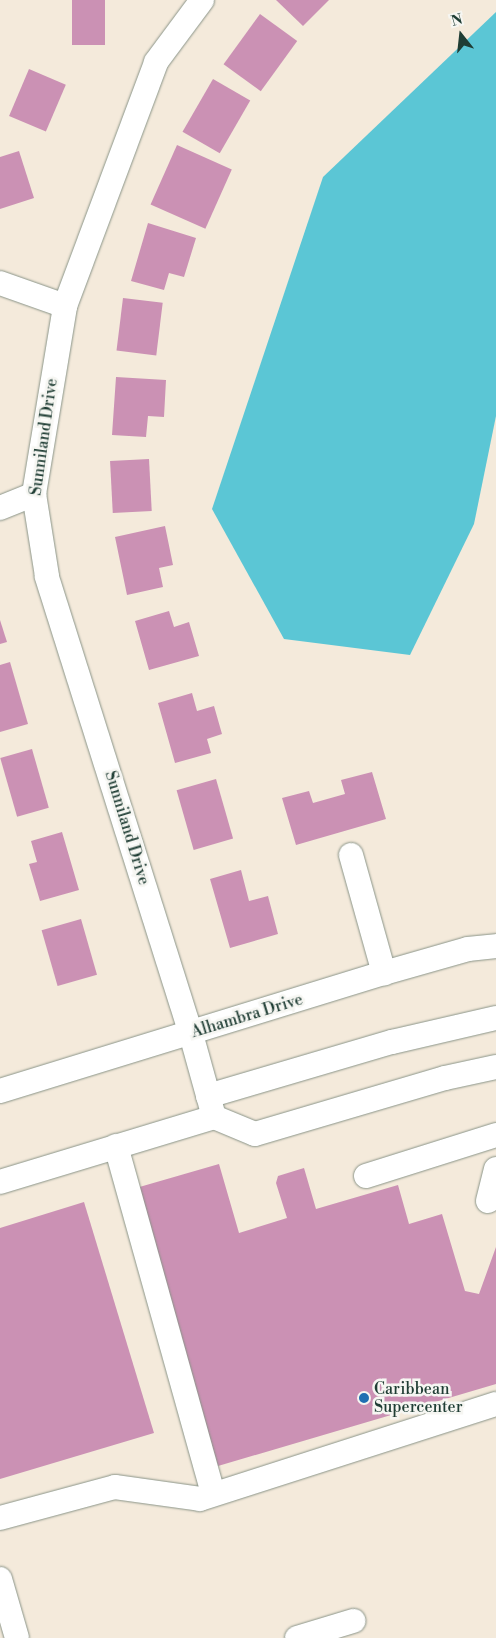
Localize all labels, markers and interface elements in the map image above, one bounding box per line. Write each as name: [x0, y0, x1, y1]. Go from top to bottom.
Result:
north arrow: [436, 10, 486, 60]
text: N: [449, 10, 465, 31]
street label: Sunniland Drive: [26, 377, 62, 497]
street label: Sunniland Drive: [101, 769, 153, 887]
street label: Alhambra Drive: [189, 990, 305, 1042]
place label: Caribbean Supercenter: [374, 1379, 463, 1417]
marker: Caribbean Supercenter: [358, 1392, 370, 1404]

